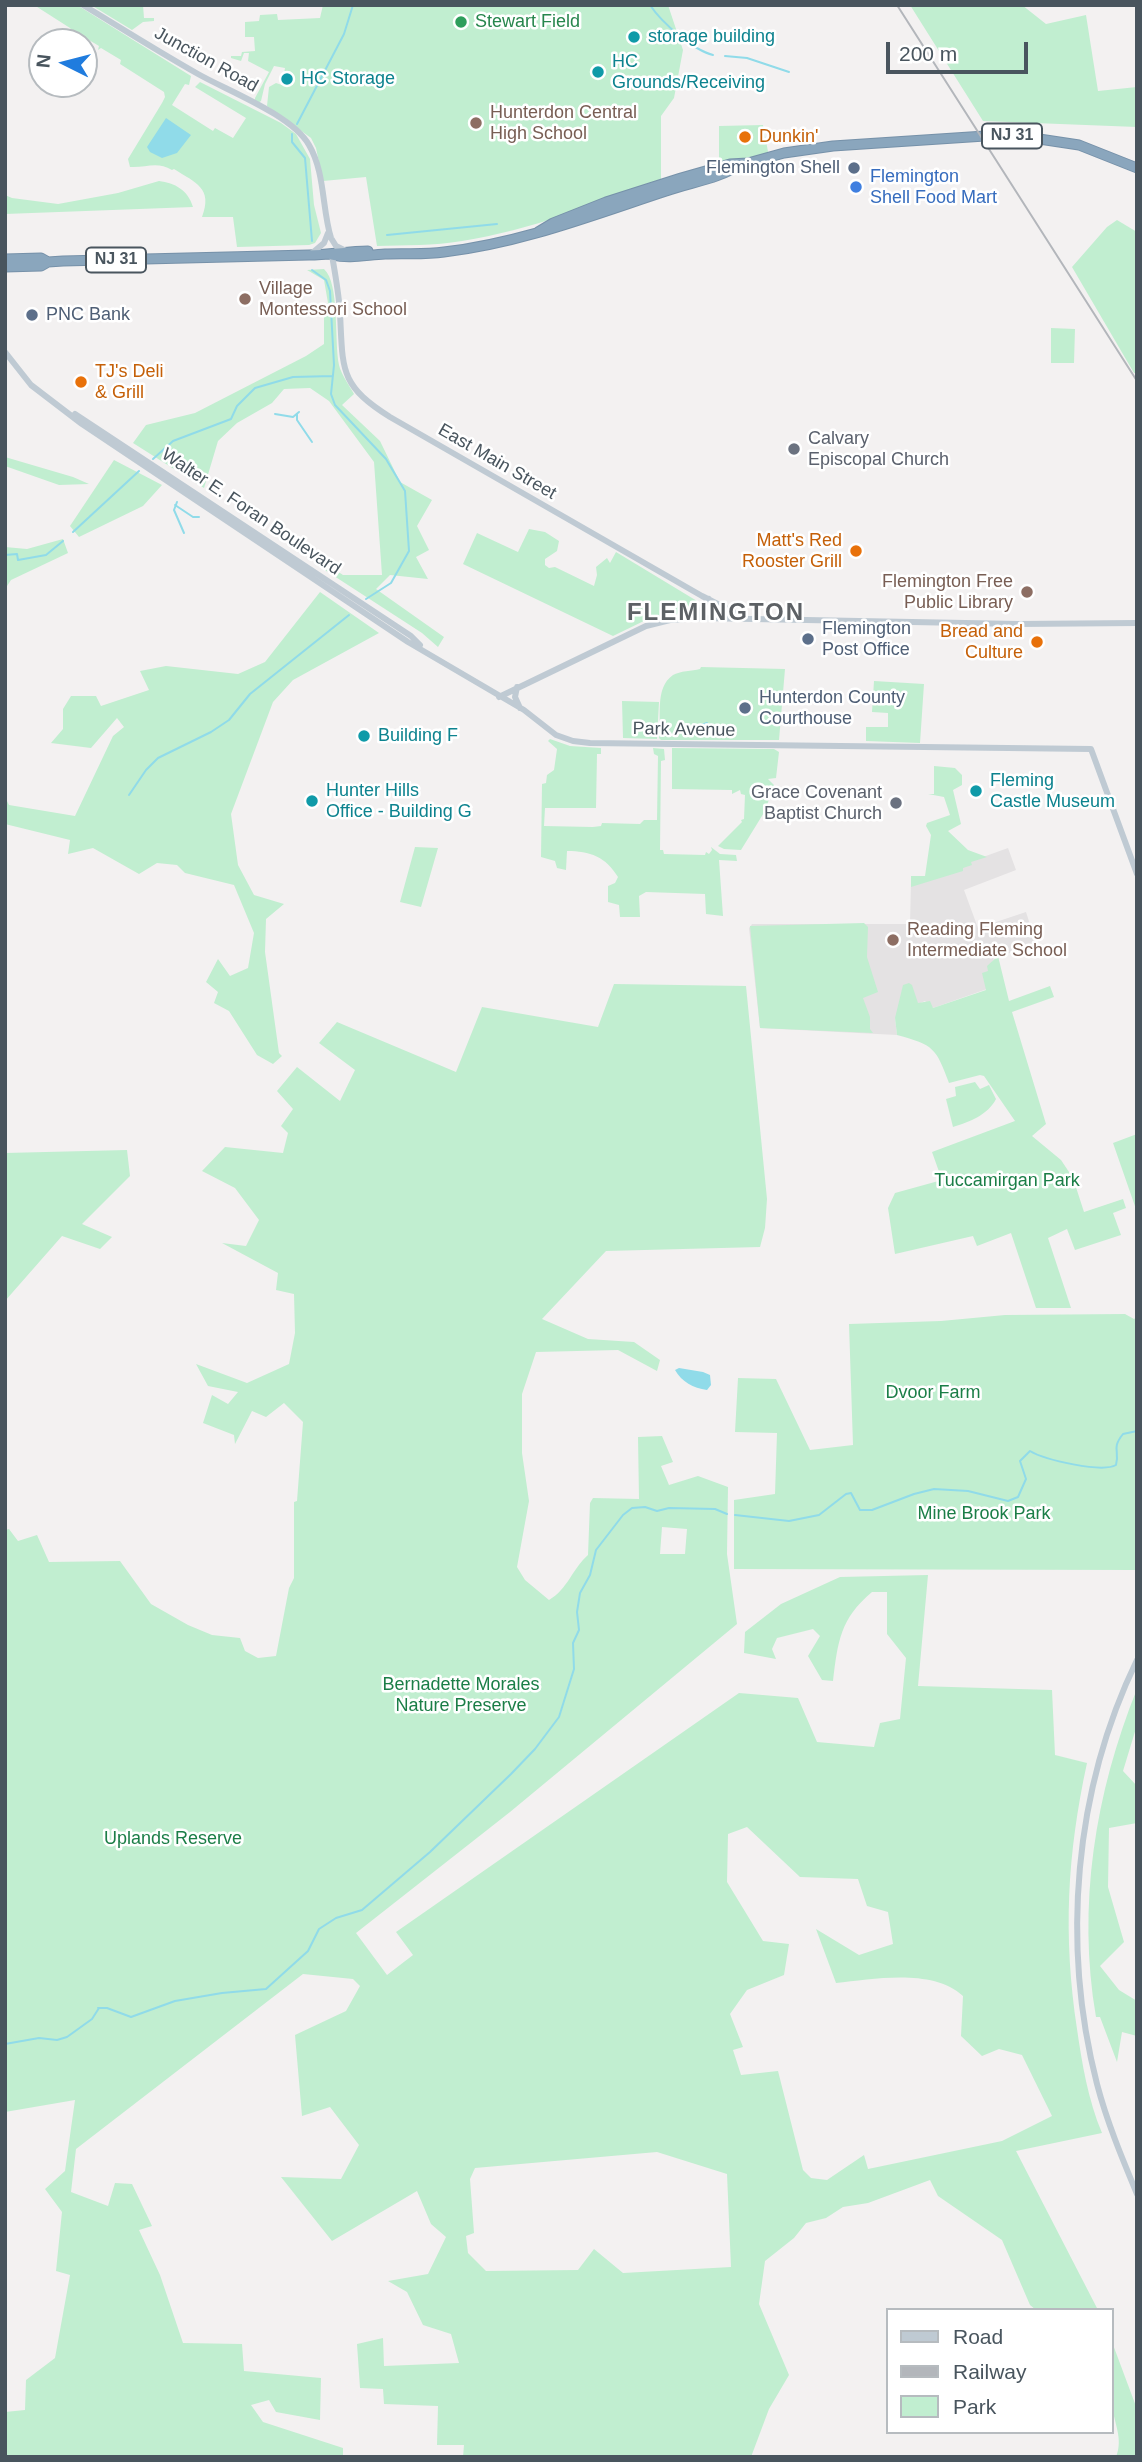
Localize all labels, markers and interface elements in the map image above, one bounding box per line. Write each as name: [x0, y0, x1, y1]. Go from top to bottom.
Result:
place label: Stewart Field: [475, 11, 580, 33]
marker: Stewart Field: [453, 14, 469, 30]
street label: Junction Road: [150, 23, 262, 97]
place label: storage building: [648, 26, 775, 48]
north arrow: [28, 28, 98, 98]
scale bar: [890, 28, 1032, 72]
marker: storage building: [626, 29, 642, 45]
text: 200 m: [899, 42, 957, 65]
place label: HC Grounds/Receiving: [612, 51, 765, 94]
text: N: [32, 53, 55, 69]
marker: HC Grounds/Receiving: [590, 64, 606, 80]
place label: HC Storage: [301, 68, 395, 90]
marker: HC Storage: [279, 71, 295, 87]
place label: Hunterdon Central High School: [490, 102, 637, 144]
marker: Hunterdon Central High School: [468, 115, 484, 131]
road number: NJ 31: [982, 124, 1042, 148]
place label: Dunkin': [759, 126, 818, 148]
marker: Dunkin': [737, 129, 753, 145]
place label: Flemington Shell: [706, 157, 840, 179]
marker: Flemington Shell: [846, 160, 862, 176]
place label: Flemington Shell Food Mart: [870, 166, 997, 208]
marker: Flemington Shell Food Mart: [848, 179, 864, 195]
road number: NJ 31: [86, 248, 146, 272]
place label: Village Montessori School: [259, 278, 407, 320]
marker: Village Montessori School: [237, 291, 253, 307]
place label: PNC Bank: [46, 304, 130, 326]
marker: PNC Bank: [24, 307, 40, 323]
place label: TJ's Deli & Grill: [95, 361, 163, 404]
marker: TJ's Deli & Grill: [73, 374, 89, 390]
street label: East Main Street: [434, 419, 560, 505]
place label: Calvary Episcopal Church: [808, 428, 949, 471]
marker: Calvary Episcopal Church: [786, 441, 802, 457]
street label: Walter E. Foran Boulevard: [157, 444, 345, 580]
place label: Matt's Red Rooster Grill: [742, 530, 842, 572]
marker: Matt's Red Rooster Grill: [848, 543, 864, 559]
place label: Flemington Free Public Library: [882, 571, 1013, 614]
marker: Flemington Free Public Library: [1019, 584, 1035, 600]
district label: FLEMINGTON: [628, 599, 804, 627]
place label: Flemington Post Office: [822, 618, 911, 660]
place label: Bread and Culture: [940, 621, 1023, 664]
marker: Flemington Post Office: [800, 631, 816, 647]
marker: Bread and Culture: [1029, 634, 1045, 650]
place label: Hunterdon County Courthouse: [759, 687, 905, 730]
marker: Hunterdon County Courthouse: [737, 700, 753, 716]
street label: Park Avenue: [632, 718, 736, 742]
place label: Building F: [378, 725, 458, 747]
marker: Building F: [356, 728, 372, 744]
place label: Fleming Castle Museum: [990, 770, 1115, 812]
place label: Hunter Hills Office - Building G: [326, 780, 472, 822]
place label: Grace Covenant Baptist Church: [751, 782, 882, 824]
marker: Fleming Castle Museum: [968, 783, 984, 799]
marker: Hunter Hills Office - Building G: [304, 793, 320, 809]
marker: Grace Covenant Baptist Church: [888, 795, 904, 811]
place label: Reading Fleming Intermediate School: [907, 919, 1067, 962]
marker: Reading Fleming Intermediate School: [885, 932, 901, 948]
park label: Tuccamirgan Park: [934, 1170, 1080, 1192]
park label: Dvoor Farm: [885, 1382, 981, 1404]
park label: Mine Brook Park: [917, 1503, 1051, 1525]
park label: Bernadette Morales Nature Preserve: [382, 1674, 540, 1716]
park label: Uplands Reserve: [104, 1828, 242, 1850]
legend: [886, 2308, 1114, 2434]
text: Road: [953, 2325, 1003, 2348]
text: Railway: [953, 2360, 1027, 2383]
text: Park: [953, 2395, 996, 2418]

